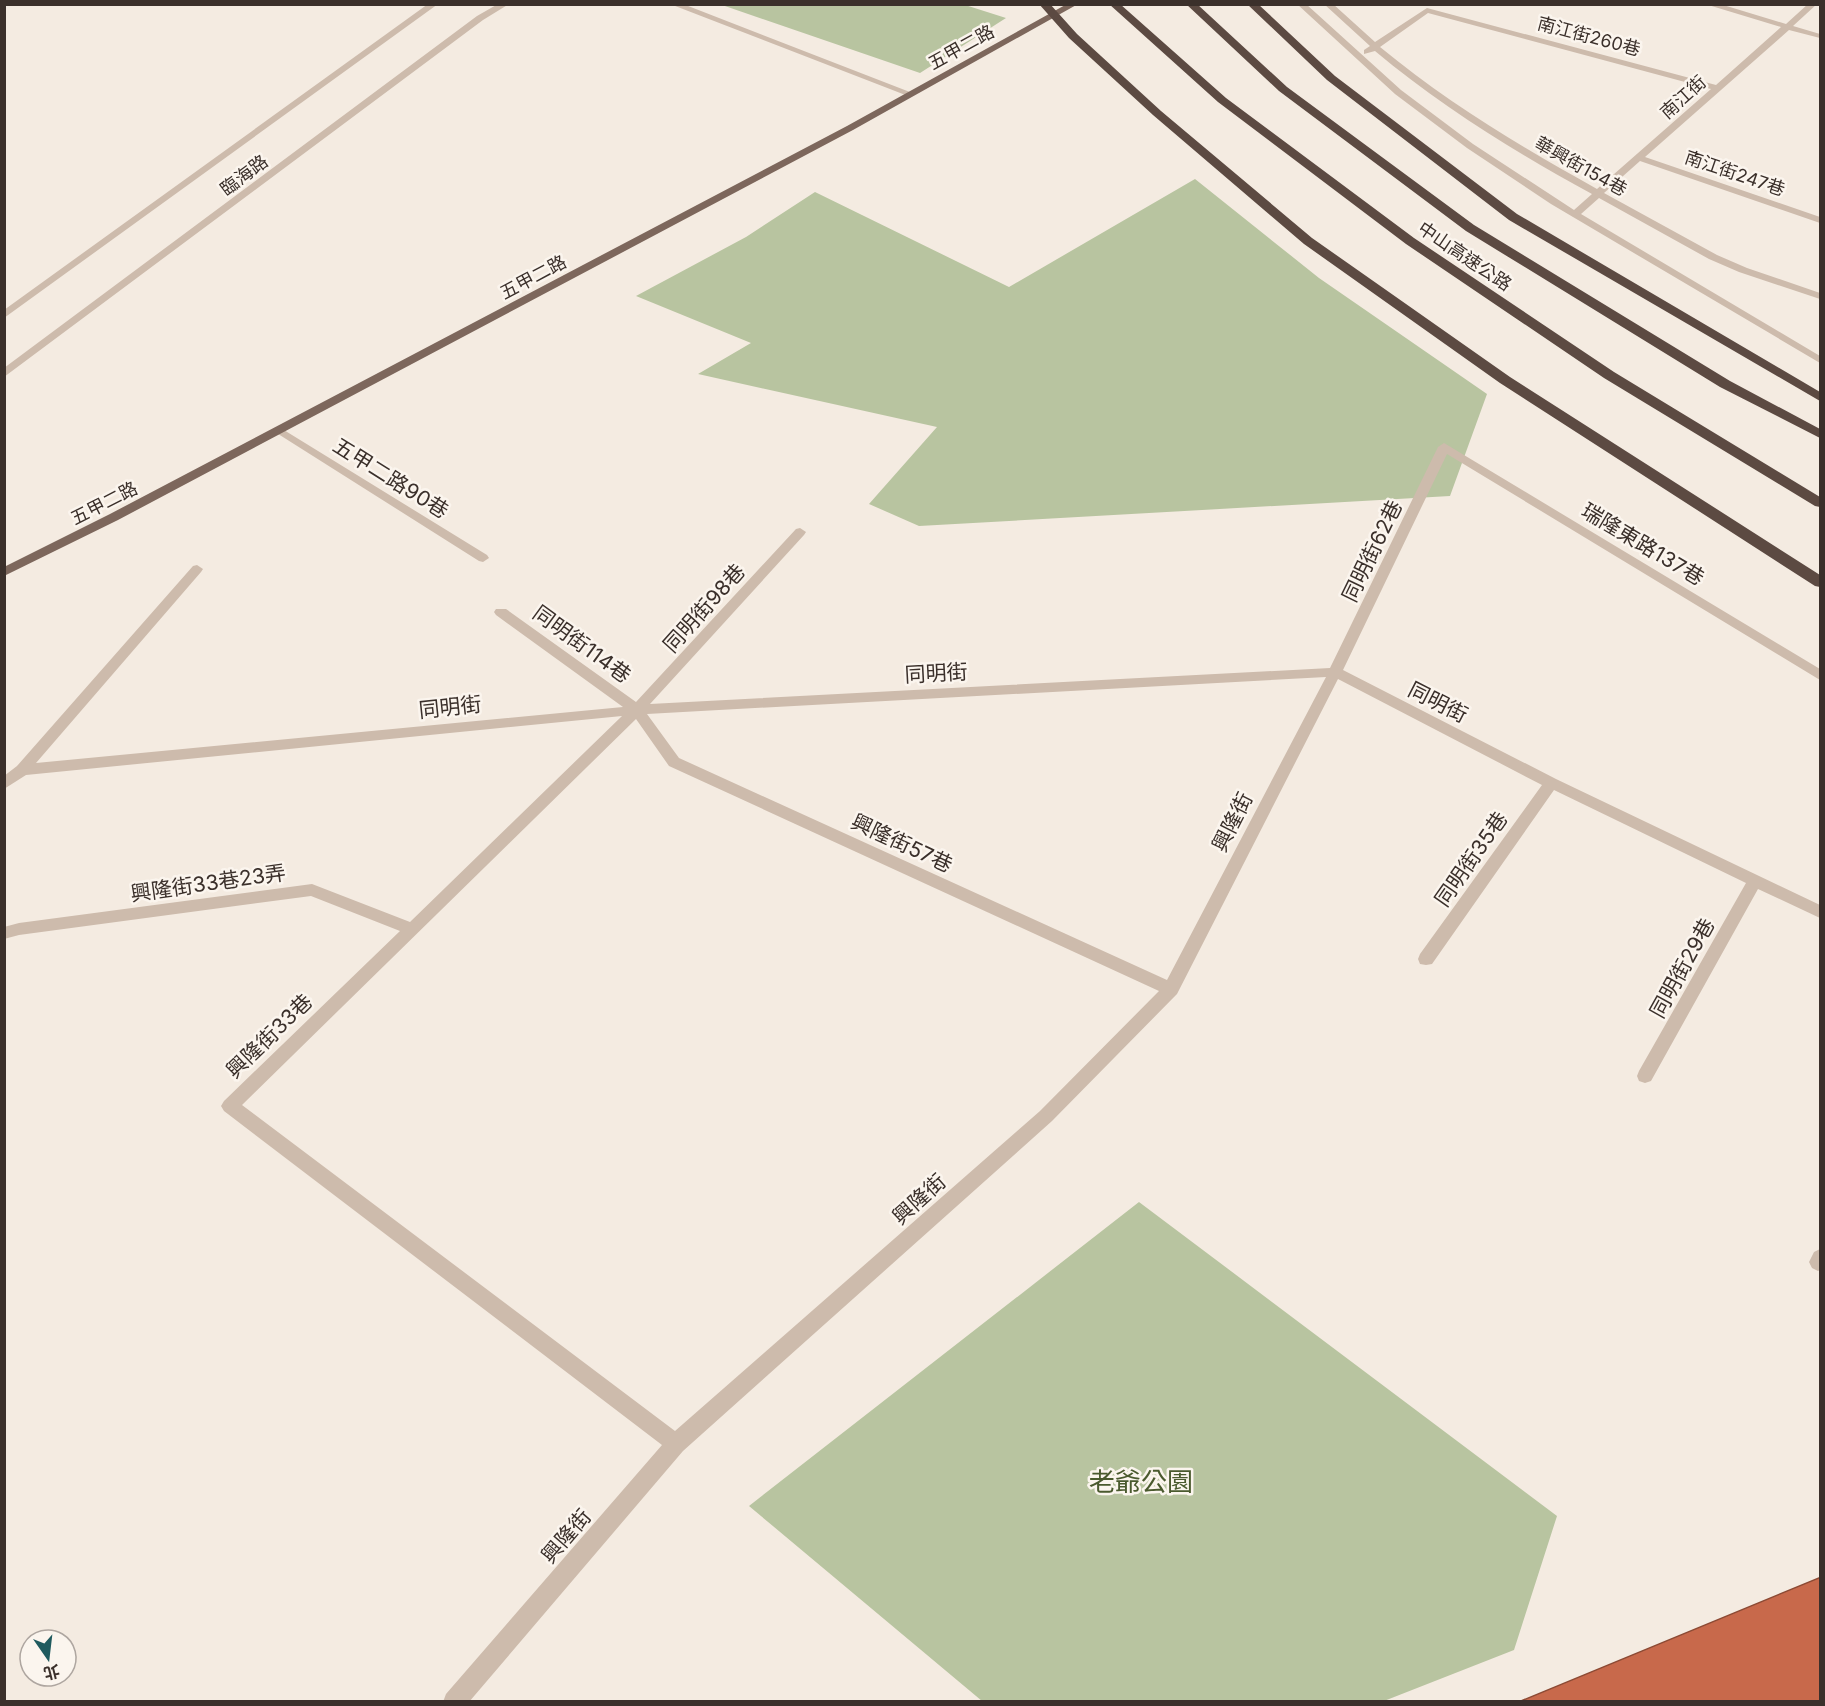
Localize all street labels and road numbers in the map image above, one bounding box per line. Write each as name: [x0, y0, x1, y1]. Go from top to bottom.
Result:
street label: 南江街260巷: [1535, 12, 1643, 60]
street label: 五甲二路: [924, 20, 998, 74]
street label: 南江街: [1656, 71, 1710, 123]
street label: 華興街154巷: [1531, 132, 1631, 200]
street label: 南江街247巷: [1682, 146, 1788, 200]
street label: 臨海路: [216, 150, 272, 200]
street label: 中山高速公路: [1414, 217, 1516, 295]
street label: 五甲二路: [496, 251, 570, 303]
street label: 五甲二路90巷: [329, 433, 453, 523]
street label: 五甲二路: [67, 477, 141, 529]
street label: 同明街62巷: [1337, 496, 1407, 606]
street label: 瑞隆東路137巷: [1577, 498, 1709, 590]
street label: 同明街98巷: [658, 559, 750, 657]
street label: 同明街114巷: [528, 600, 636, 688]
street label: 同明街: [904, 659, 968, 687]
street label: 同明街: [1404, 677, 1472, 727]
street label: 同明街: [417, 691, 483, 723]
street label: 興隆街: [1207, 788, 1257, 856]
street label: 同明街35巷: [1429, 807, 1513, 911]
street label: 興隆街57巷: [847, 809, 957, 877]
street label: 興隆街33巷23弄: [129, 860, 287, 906]
street label: 同明街29巷: [1644, 914, 1720, 1022]
street label: 興隆街33巷: [221, 989, 317, 1083]
street label: 興隆街: [887, 1169, 951, 1229]
street label: 興隆街: [536, 1504, 596, 1568]

